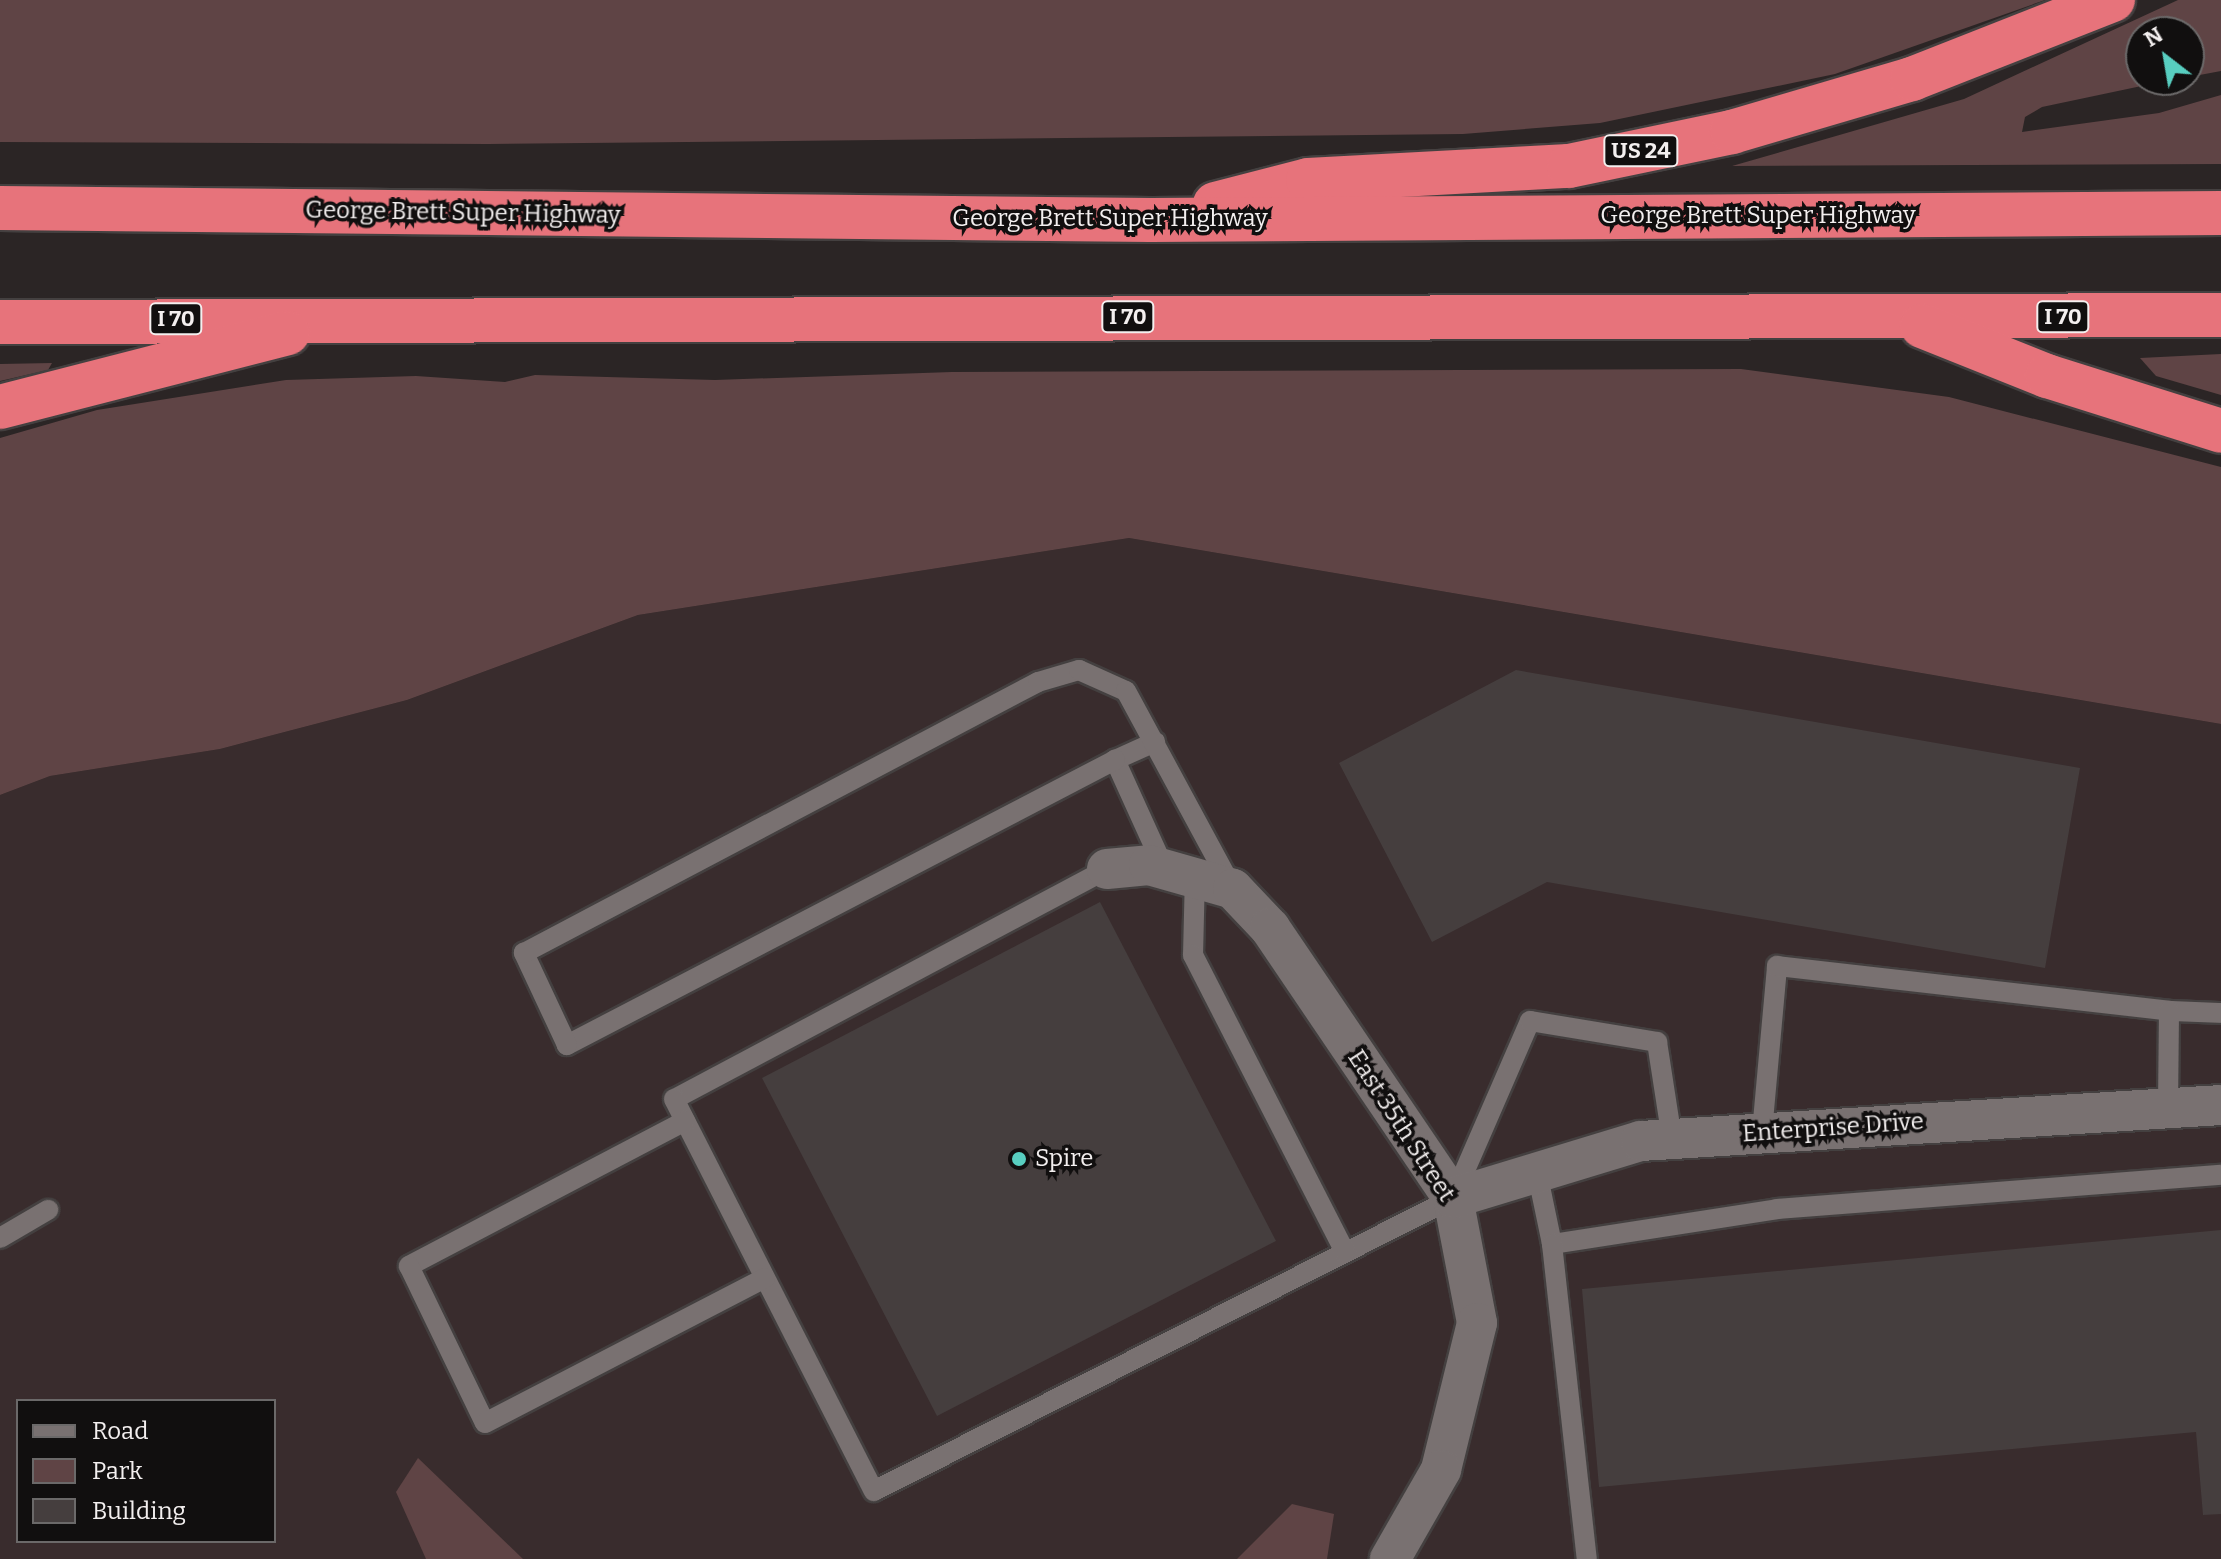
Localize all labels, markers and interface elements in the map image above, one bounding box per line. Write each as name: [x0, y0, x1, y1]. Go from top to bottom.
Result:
north arrow: [2125, 16, 2205, 96]
text: N: [2139, 21, 2168, 53]
road number: US 24: [1603, 133, 1679, 169]
street label: George Brett Super Highway: [305, 196, 621, 230]
street label: George Brett Super Highway: [1600, 202, 1916, 230]
street label: George Brett Super Highway: [952, 205, 1268, 233]
road number: I 70: [1100, 299, 1156, 335]
road number: I 70: [2035, 299, 2091, 335]
road number: I 70: [148, 301, 204, 337]
street label: East 35th Street: [1341, 1045, 1461, 1207]
street label: Enterprise Drive: [1741, 1107, 1925, 1149]
place label: Spire: [1035, 1145, 1093, 1173]
marker: Spire: [1010, 1150, 1028, 1168]
legend: [16, 1399, 276, 1543]
text: Road: [92, 1417, 148, 1445]
text: Park: [92, 1457, 143, 1485]
text: Building: [92, 1497, 186, 1525]

